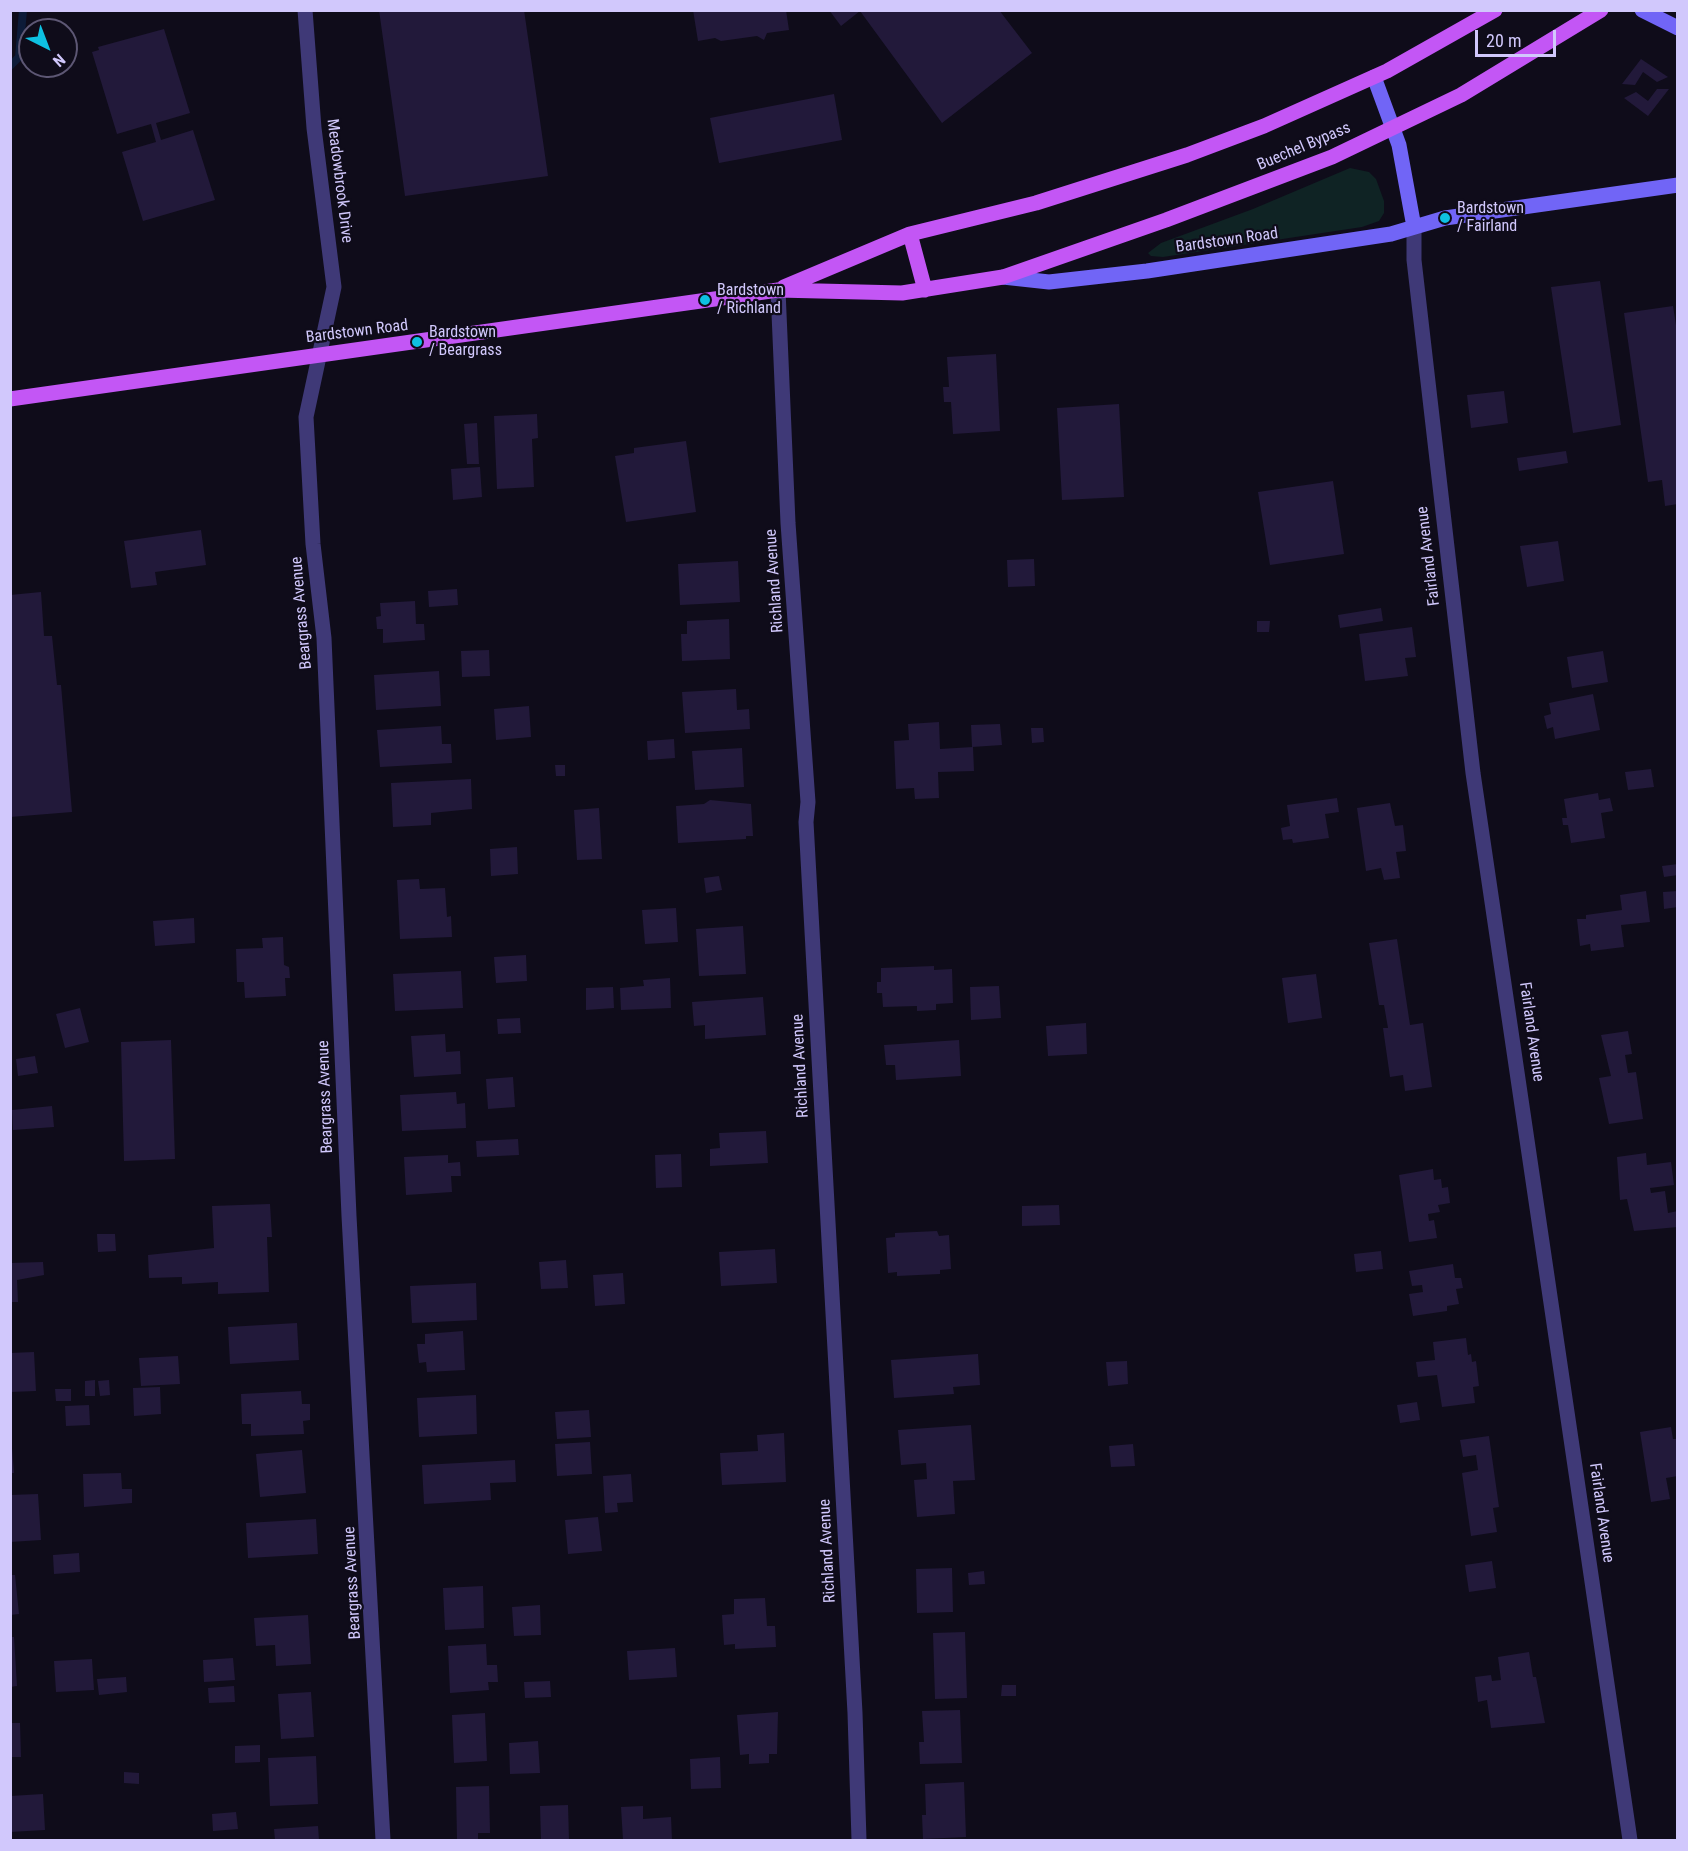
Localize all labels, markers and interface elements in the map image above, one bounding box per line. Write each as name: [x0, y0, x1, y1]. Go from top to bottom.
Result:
north arrow: [18, 18, 78, 78]
scale bar: [1478, 18, 1559, 56]
text: 20 m: [1486, 30, 1521, 51]
text: N: [49, 50, 69, 71]
street label: Meadowbrook Drive: [322, 118, 356, 244]
street label: Buechel Bypass: [1254, 119, 1354, 175]
place label: Bardstown / Fairland: [1457, 199, 1524, 237]
marker: Bardstown / Fairland: [1438, 211, 1452, 225]
street label: Bardstown Road: [1175, 224, 1279, 258]
place label: Bardstown / Richland: [717, 281, 784, 319]
marker: Bardstown / Richland: [698, 293, 712, 307]
street label: Bardstown Road: [305, 316, 409, 348]
place label: Bardstown / Beargrass: [429, 323, 502, 361]
marker: Bardstown / Beargrass: [410, 335, 424, 349]
street label: Fairland Avenue: [1413, 505, 1445, 607]
street label: Richland Avenue: [762, 528, 788, 634]
street label: Beargrass Avenue: [288, 556, 316, 670]
street label: Fairland Avenue: [1515, 981, 1547, 1083]
street label: Richland Avenue: [789, 1014, 813, 1118]
street label: Beargrass Avenue: [314, 1040, 338, 1154]
street label: Fairland Avenue: [1585, 1462, 1617, 1564]
street label: Richland Avenue: [816, 1499, 840, 1603]
street label: Beargrass Avenue: [340, 1526, 366, 1640]

